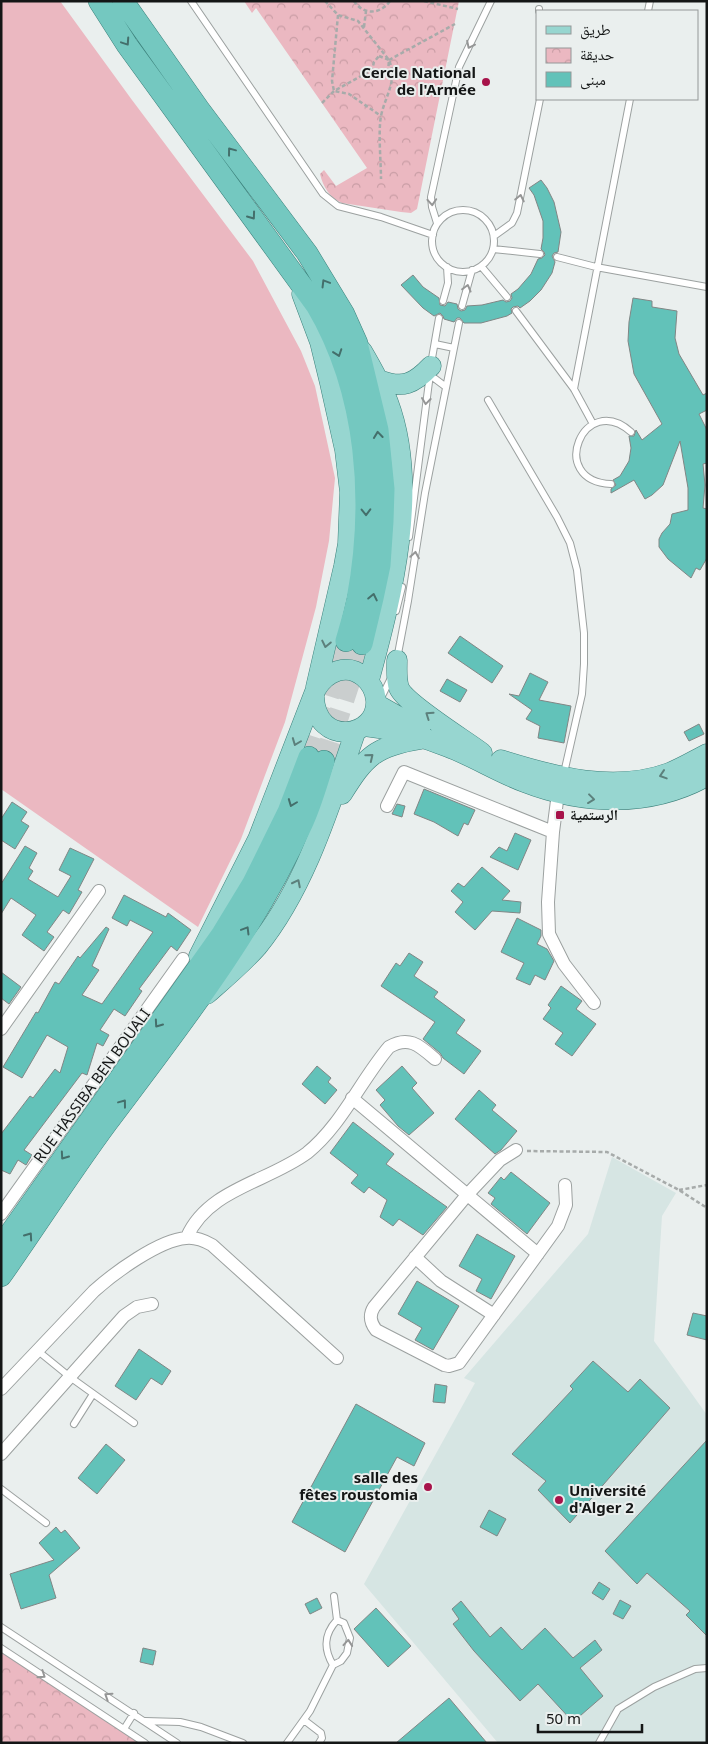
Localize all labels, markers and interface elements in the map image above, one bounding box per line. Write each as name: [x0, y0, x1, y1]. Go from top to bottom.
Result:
legend: [536, 10, 698, 100]
text: طريق: [580, 19, 611, 40]
one-way arrow: [120, 36, 129, 46]
one-way arrow: [465, 40, 476, 49]
text: حديقة: [580, 44, 615, 64]
place label: Cercle National de l'Armée: [361, 62, 476, 99]
text: مبنى: [580, 69, 606, 90]
marker: Cercle National de l'Armée: [480, 76, 492, 88]
one-way arrow: [229, 148, 237, 157]
one-way arrow: [514, 193, 525, 202]
one-way arrow: [427, 199, 438, 207]
one-way arrow: [246, 210, 255, 220]
one-way arrow: [322, 280, 332, 289]
one-way arrow: [462, 284, 472, 293]
one-way arrow: [332, 348, 342, 356]
one-way arrow: [421, 397, 432, 405]
one-way arrow: [373, 431, 384, 439]
one-way arrow: [360, 508, 371, 516]
one-way arrow: [409, 551, 420, 559]
one-way arrow: [368, 592, 378, 601]
one-way arrow: [321, 639, 331, 648]
one-way arrow: [426, 712, 435, 722]
one-way arrow: [292, 738, 302, 746]
one-way arrow: [364, 755, 373, 763]
one-way arrow: [659, 769, 668, 779]
one-way arrow: [588, 793, 596, 804]
one-way arrow: [288, 798, 298, 806]
place label: الرستمية: [570, 804, 618, 824]
marker: الرستمية: [554, 809, 566, 821]
one-way arrow: [290, 879, 300, 888]
one-way arrow: [240, 927, 250, 936]
street label: RUE HASSIBA BEN BOUALI: [28, 1004, 154, 1167]
one-way arrow: [155, 1018, 164, 1027]
one-way arrow: [117, 1100, 125, 1109]
one-way arrow: [61, 1150, 70, 1160]
one-way arrow: [23, 1232, 32, 1242]
place label: salle des fêtes roustomia: [299, 1467, 418, 1504]
place label: Université d'Alger 2: [569, 1480, 646, 1517]
marker: salle des fêtes roustomia: [422, 1481, 434, 1493]
marker: Université d'Alger 2: [553, 1494, 565, 1506]
one-way arrow: [343, 1639, 354, 1647]
one-way arrow: [36, 1669, 46, 1678]
one-way arrow: [104, 1693, 114, 1702]
scale bar: [538, 1702, 642, 1734]
text: 50 m: [546, 1708, 581, 1728]

